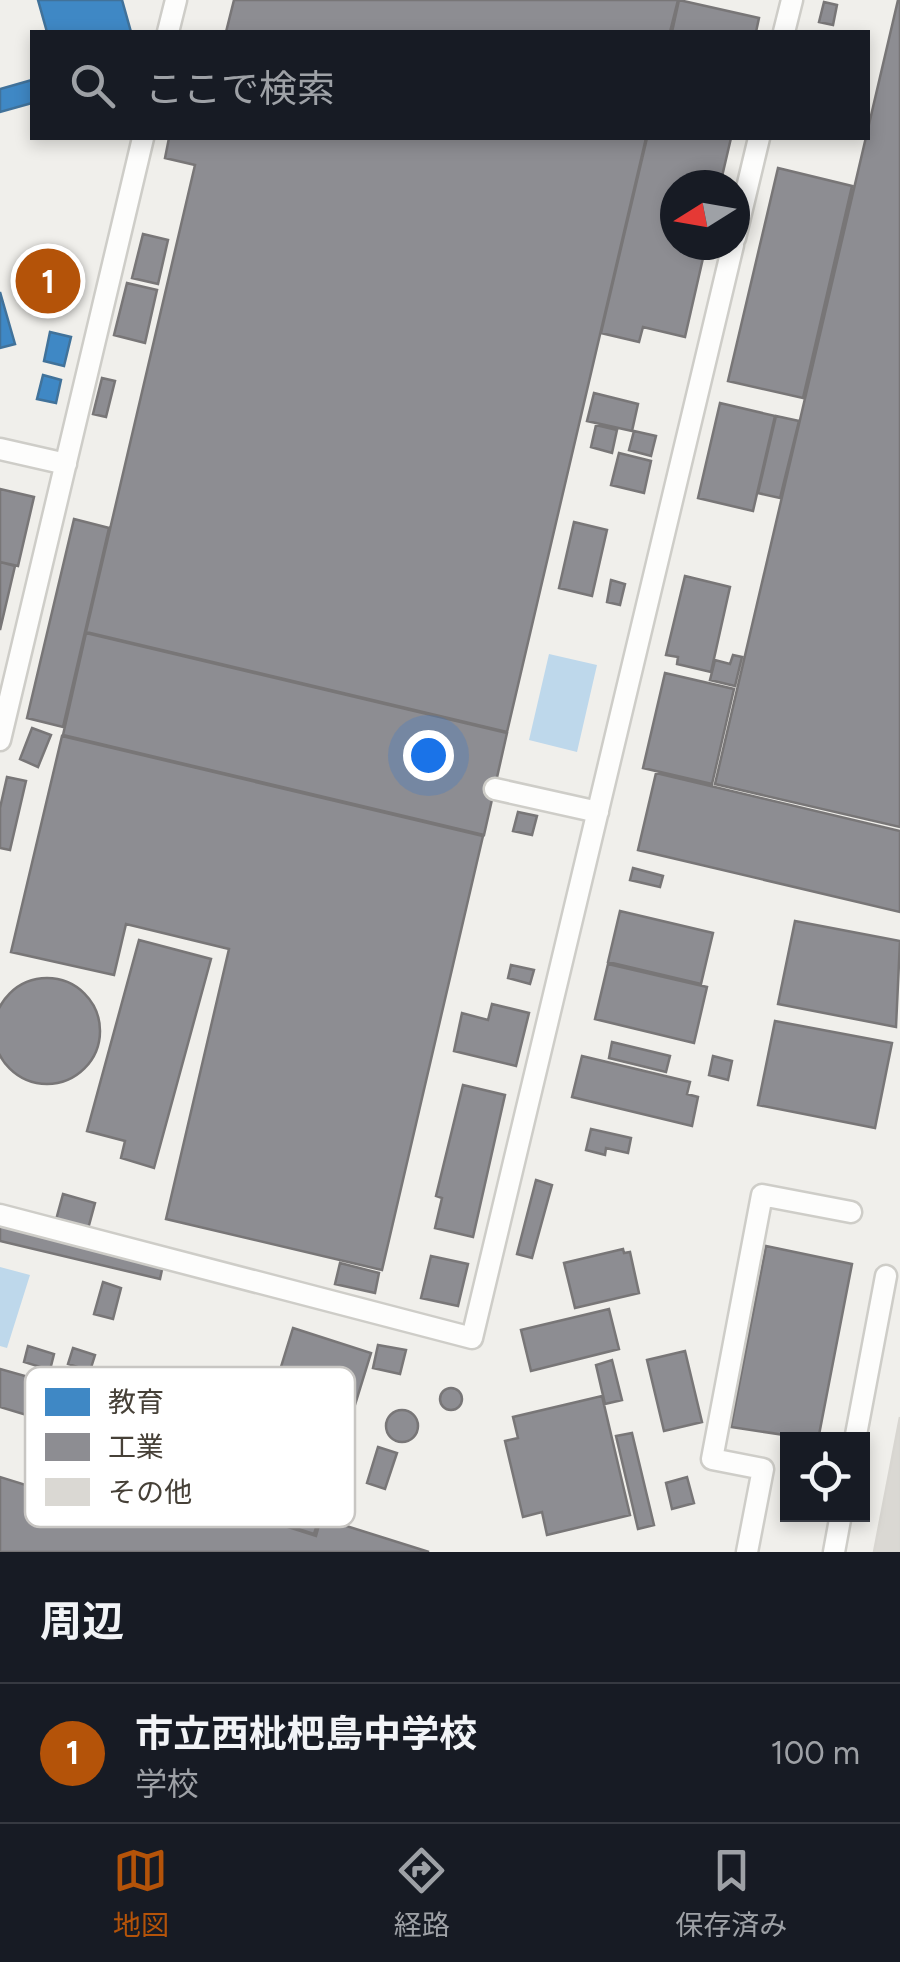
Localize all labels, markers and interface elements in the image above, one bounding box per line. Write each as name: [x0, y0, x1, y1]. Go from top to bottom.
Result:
search box: [30, 30, 870, 140]
icon: search: [65, 58, 120, 113]
text: ここで検索: [145, 66, 335, 112]
north arrow: [660, 170, 750, 260]
pin: 1: [15, 244, 80, 318]
your location: [403, 730, 454, 781]
legend: [25, 1367, 355, 1527]
text: 教育: [108, 1385, 164, 1419]
text: 工業: [108, 1430, 164, 1464]
map controls: [780, 1432, 870, 1522]
button: locate: [780, 1432, 870, 1522]
text: その他: [108, 1475, 192, 1509]
text: 周辺: [40, 1596, 124, 1647]
text: 市立西枇杷島中学校: [135, 1711, 477, 1757]
text: 1: [66, 1734, 79, 1772]
text: 100 m: [771, 1734, 860, 1772]
text: 学校: [135, 1765, 199, 1803]
tab: 地図: [113, 1843, 169, 1943]
tab: 経路: [394, 1843, 450, 1943]
tab: 保存済み: [675, 1843, 787, 1943]

